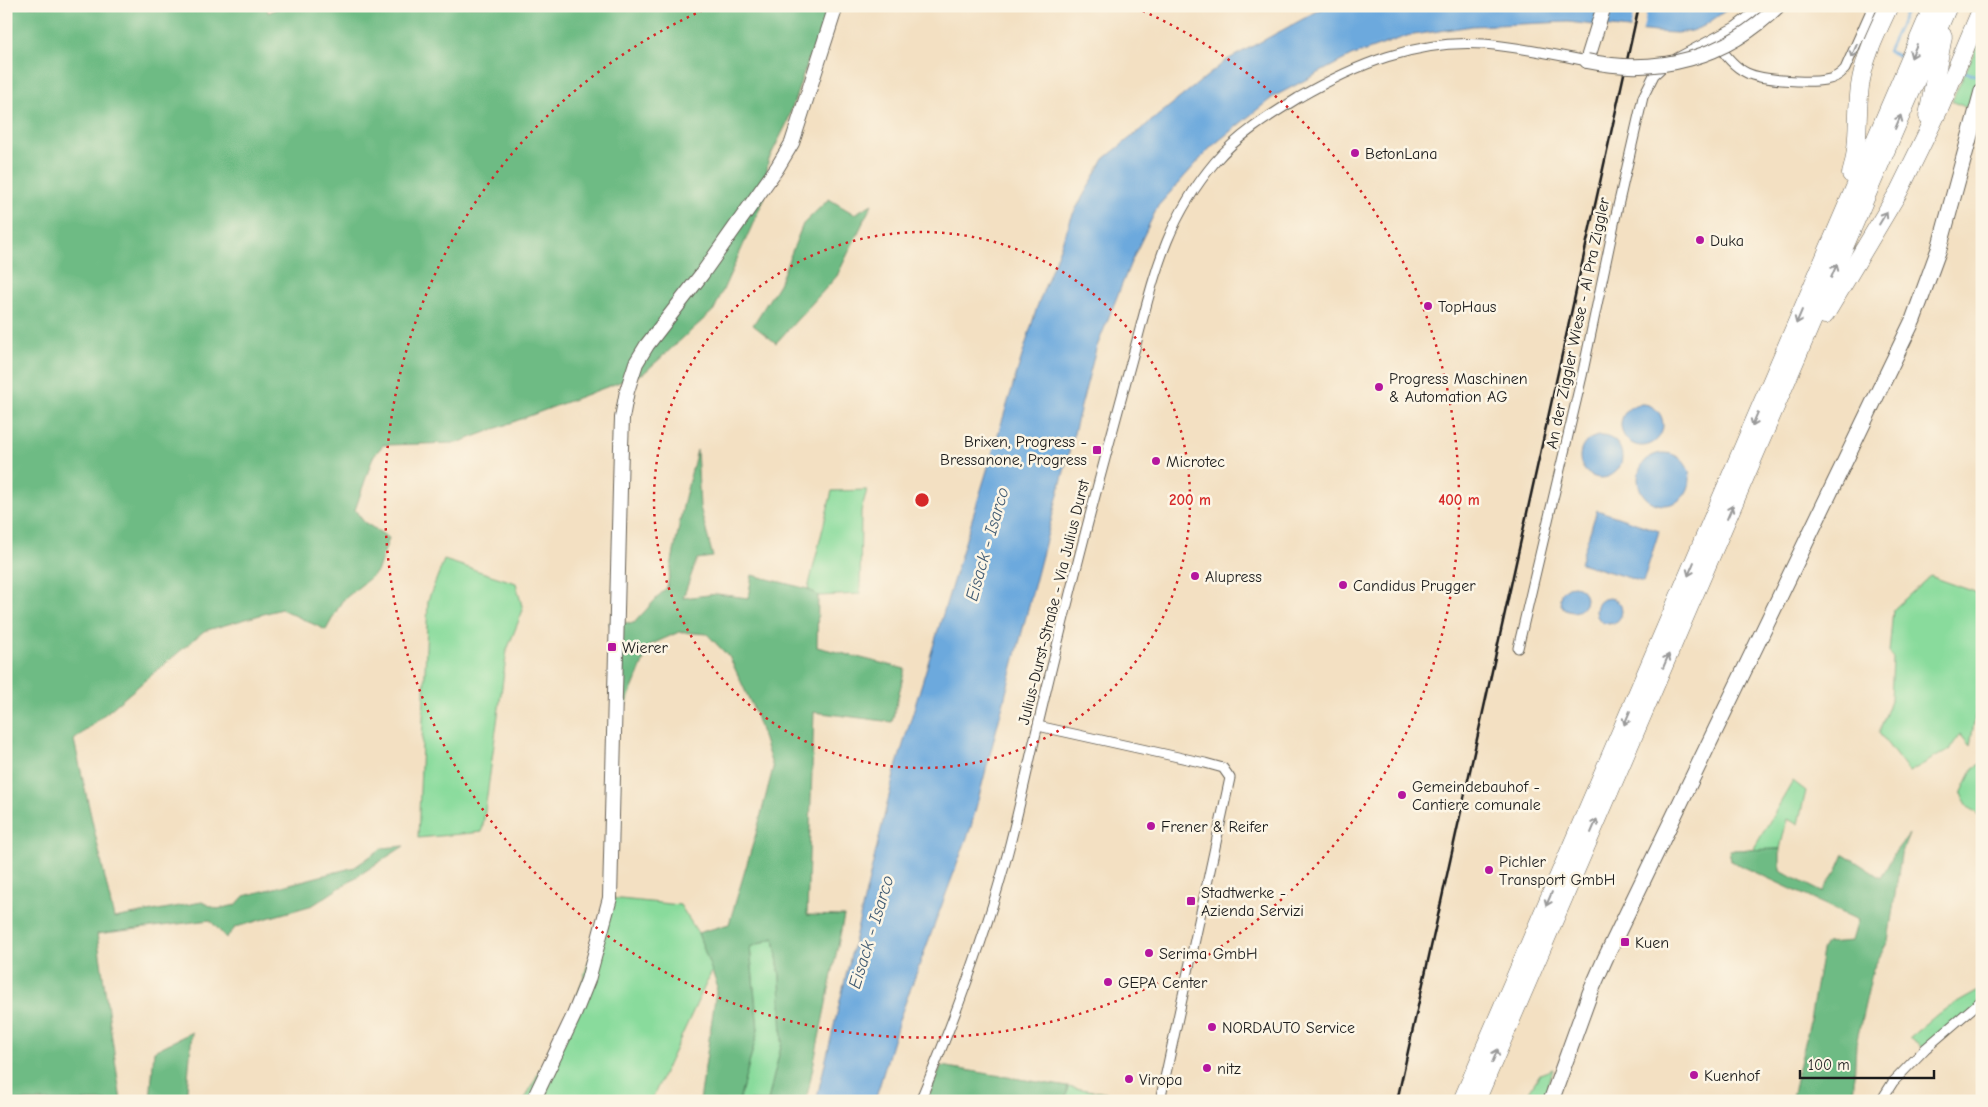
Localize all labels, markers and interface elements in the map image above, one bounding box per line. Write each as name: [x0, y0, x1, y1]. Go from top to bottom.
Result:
one-way arrow: [1848, 43, 1858, 58]
one-way arrow: [1908, 43, 1918, 58]
one-way arrow: [1894, 115, 1904, 130]
place label: BetonLana: [1365, 145, 1437, 163]
marker: BetonLana: [1349, 147, 1361, 159]
street label: An der Ziggler Wiese - Al Pra Ziggler: [1543, 195, 1614, 451]
one-way arrow: [1879, 211, 1889, 226]
place label: Duka: [1710, 232, 1744, 250]
marker: Duka: [1694, 234, 1706, 246]
one-way arrow: [1830, 264, 1840, 279]
place label: TopHaus: [1438, 298, 1497, 316]
marker: TopHaus: [1422, 300, 1434, 312]
one-way arrow: [1794, 309, 1804, 324]
place label: Progress Maschinen & Automation AG: [1389, 370, 1528, 406]
marker: Progress Maschinen & Automation AG: [1373, 381, 1385, 393]
one-way arrow: [1750, 411, 1760, 426]
place label: Brixen, Progress - Bressanone, Progress: [940, 433, 1087, 469]
marker: Brixen, Progress - Bressanone, Progress: [1091, 444, 1103, 456]
place label: Microtec: [1166, 453, 1225, 471]
marker: Microtec: [1150, 455, 1162, 467]
street label: Julius-Durst-Straße - Via Julius Durst: [1015, 477, 1093, 727]
water label: Eisack - Isarco: [961, 485, 1014, 603]
centre of rings: [913, 491, 931, 509]
text: 200 m: [1169, 491, 1211, 509]
text: 400 m: [1438, 491, 1480, 509]
one-way arrow: [1725, 505, 1735, 520]
one-way arrow: [1686, 561, 1696, 576]
place label: Alupress: [1205, 568, 1262, 586]
marker: Alupress: [1189, 570, 1201, 582]
place label: Candidus Prugger: [1353, 577, 1476, 595]
marker: Candidus Prugger: [1337, 579, 1349, 591]
place label: Wierer: [622, 639, 669, 657]
marker: Wierer: [606, 641, 618, 653]
one-way arrow: [1661, 654, 1671, 669]
one-way arrow: [1621, 710, 1631, 725]
place label: Gemeindebauhof - Cantiere comunale: [1412, 778, 1541, 814]
marker: Gemeindebauhof - Cantiere comunale: [1396, 789, 1408, 801]
place label: Frener & Reifer: [1161, 818, 1269, 836]
one-way arrow: [1590, 819, 1600, 834]
marker: Frener & Reifer: [1145, 820, 1157, 832]
place label: Pichler Transport GmbH: [1499, 853, 1615, 889]
marker: Pichler Transport GmbH: [1483, 864, 1495, 876]
water label: Eisack - Isarco: [844, 873, 899, 991]
place label: Stadtwerke - Azienda Servizi: [1201, 884, 1304, 920]
one-way arrow: [1543, 891, 1553, 906]
marker: Stadtwerke - Azienda Servizi: [1185, 895, 1197, 907]
place label: Kuen: [1635, 934, 1669, 952]
marker: Kuen: [1619, 936, 1631, 948]
place label: Serima GmbH: [1159, 945, 1257, 963]
marker: Serima GmbH: [1143, 947, 1155, 959]
place label: GEPA Center: [1118, 974, 1208, 992]
marker: GEPA Center: [1102, 976, 1114, 988]
place label: NORDAUTO Service: [1222, 1019, 1355, 1037]
marker: NORDAUTO Service: [1206, 1021, 1218, 1033]
scale bar: [1800, 1047, 1934, 1079]
one-way arrow: [1491, 1049, 1501, 1064]
text: 100 m: [1808, 1056, 1850, 1074]
place label: nitz: [1217, 1060, 1241, 1078]
marker: nitz: [1201, 1062, 1213, 1074]
place label: Kuenhof: [1704, 1067, 1761, 1085]
marker: Kuenhof: [1688, 1069, 1700, 1081]
place label: Viropa: [1139, 1071, 1183, 1089]
marker: Viropa: [1123, 1073, 1135, 1085]

